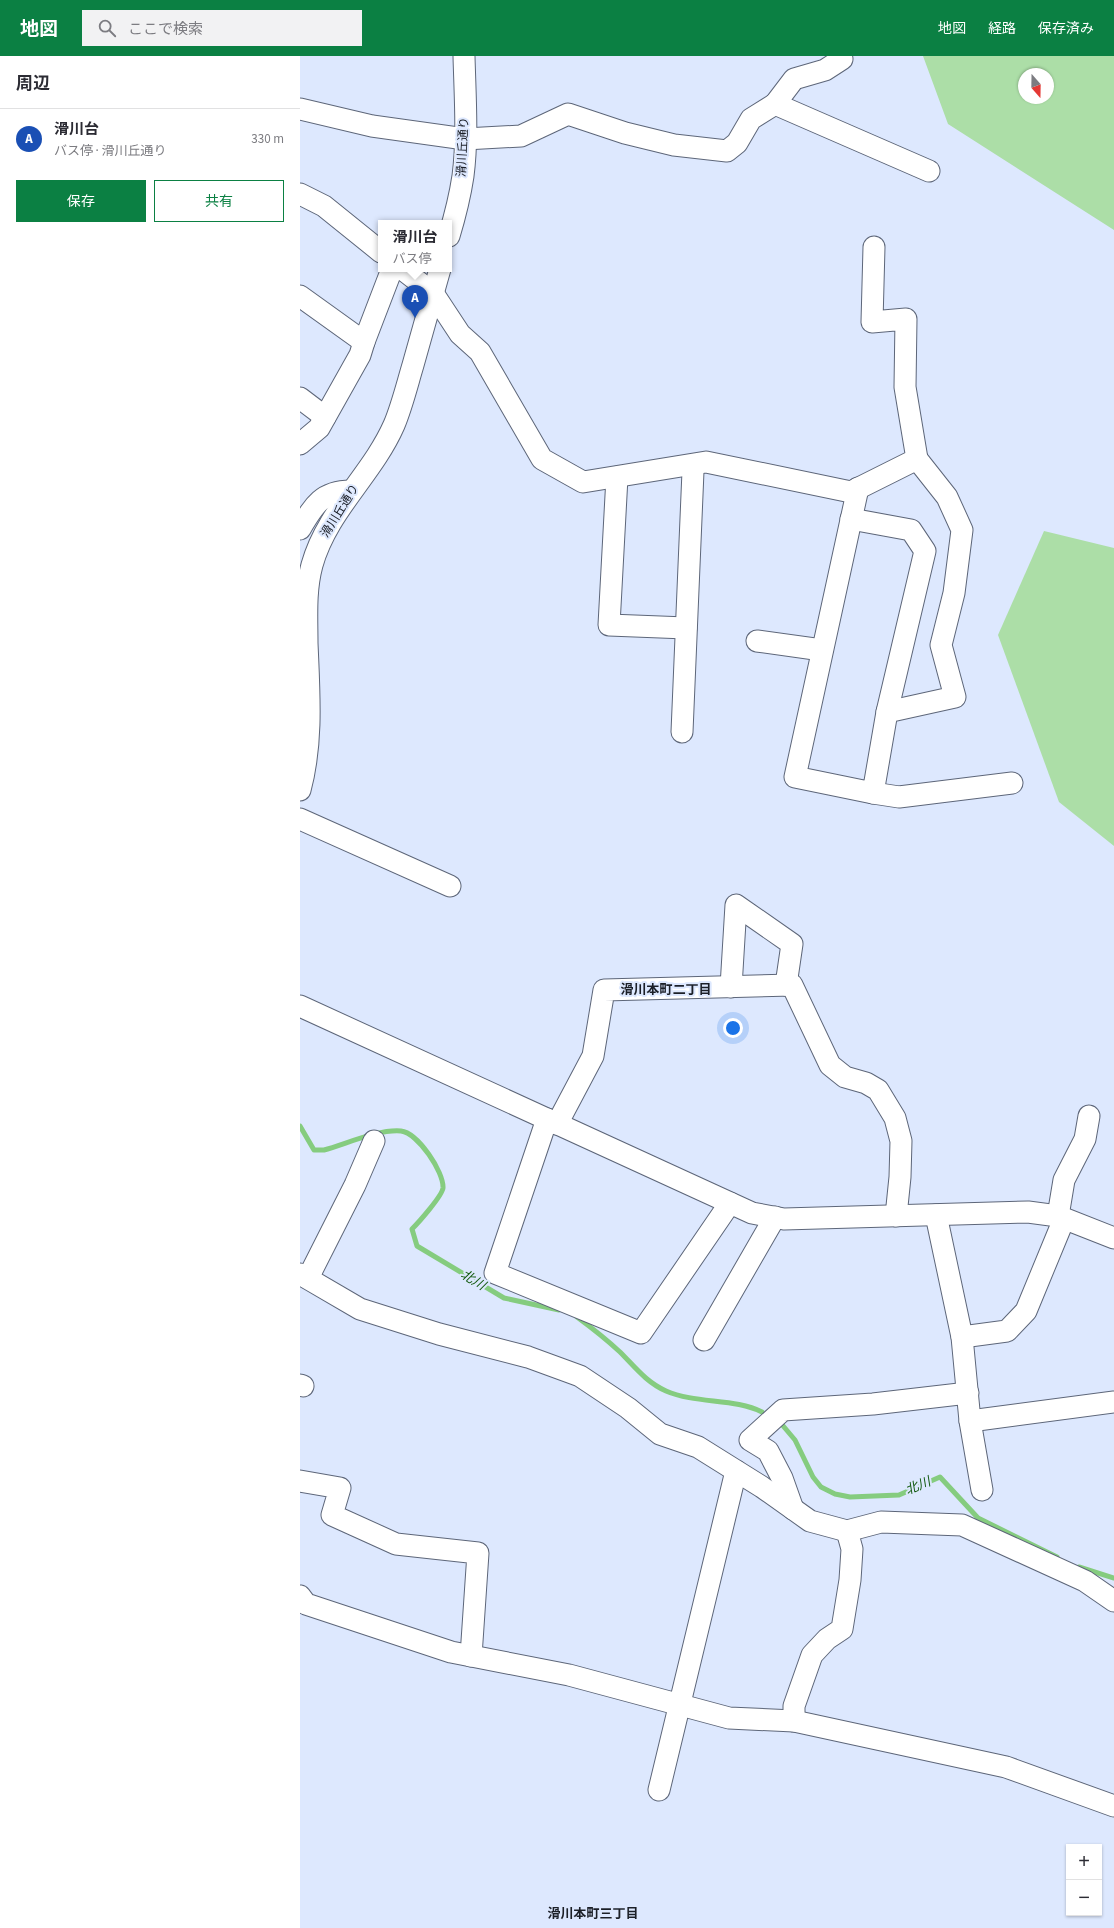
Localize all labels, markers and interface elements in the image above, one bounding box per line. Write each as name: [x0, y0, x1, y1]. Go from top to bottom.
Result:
search box: [82, 10, 362, 46]
text: 地図: [20, 16, 58, 43]
icon: search: [96, 17, 118, 39]
text: ここで検索: [128, 19, 203, 40]
text: 地図: [938, 19, 966, 39]
text: 経路: [988, 19, 1016, 39]
text: 保存済み: [1038, 19, 1094, 39]
north arrow: [1018, 68, 1054, 104]
text: 周辺: [16, 72, 50, 96]
street label: 滑川丘通り: [453, 117, 473, 177]
text: 滑川台: [54, 119, 99, 140]
text: A: [25, 130, 33, 148]
text: 330 m: [251, 130, 284, 148]
text: バス停 · 滑川丘通り: [54, 142, 166, 160]
button: 保存: [16, 180, 146, 222]
button: 共有: [154, 180, 284, 222]
popup: [378, 220, 452, 272]
text: 滑川台: [392, 227, 438, 248]
text: バス停: [392, 250, 432, 268]
pin: A: [402, 285, 428, 318]
street label: 滑川丘通り: [317, 481, 363, 541]
district label: 滑川本町二丁目: [620, 981, 712, 999]
your location: [723, 1018, 743, 1038]
water label: 北川: [457, 1266, 490, 1295]
water label: 北川: [903, 1472, 935, 1499]
map controls: [1066, 1844, 1102, 1916]
button: +: [1066, 1844, 1102, 1880]
button: −: [1066, 1880, 1102, 1916]
district label: 滑川本町三丁目: [547, 1905, 639, 1923]

